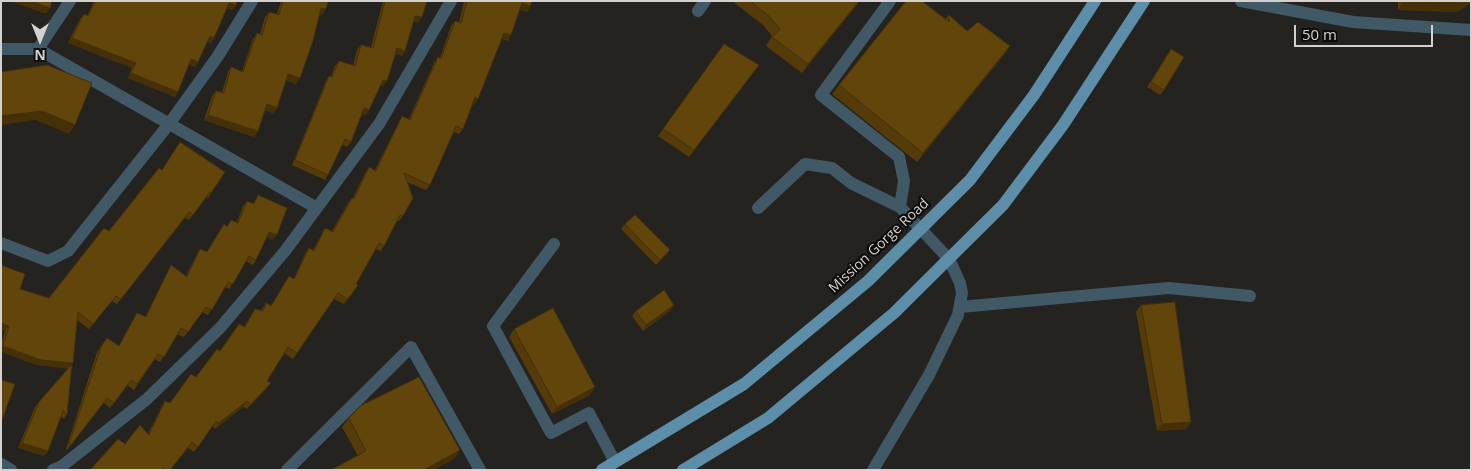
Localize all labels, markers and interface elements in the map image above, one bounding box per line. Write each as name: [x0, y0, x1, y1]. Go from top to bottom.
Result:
north arrow: [15, 15, 65, 65]
scale bar: [1297, 15, 1436, 47]
text: 50 m: [1302, 24, 1337, 44]
text: N: [34, 46, 46, 65]
street label: Mission Gorge Road: [826, 195, 932, 297]

